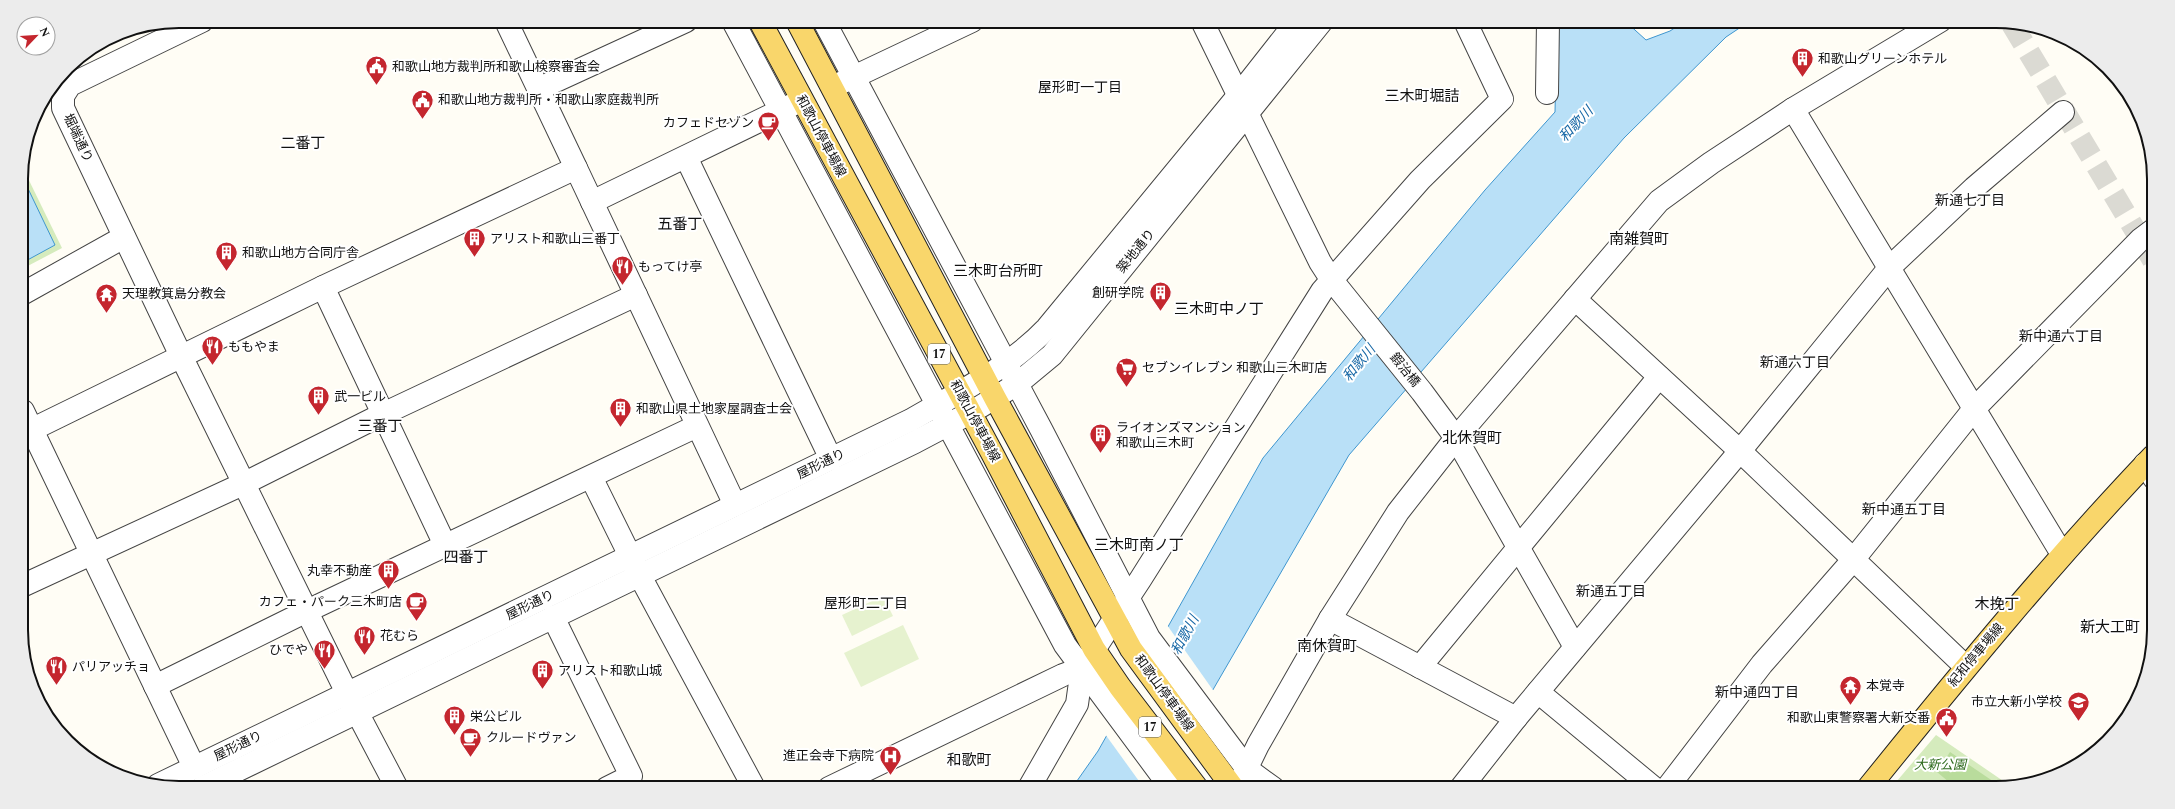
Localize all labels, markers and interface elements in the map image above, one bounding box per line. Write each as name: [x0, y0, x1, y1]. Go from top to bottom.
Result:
north arrow: [16, 16, 56, 56]
text: N: [35, 24, 54, 40]
building icon: 和歌山グリーンホテル: [1790, 46, 1816, 79]
place label: 和歌山グリーンホテル: [1818, 49, 1947, 69]
public building icon: 和歌山地方裁判所和歌山検察審査会: [364, 54, 390, 87]
place label: 和歌山地方裁判所和歌山検察審査会: [392, 57, 600, 77]
district label: 屋形町一丁目: [1038, 77, 1122, 98]
district label: 三木町堀詰: [1384, 85, 1460, 108]
public building icon: 和歌山地方裁判所・和歌山家庭裁判所: [410, 87, 436, 120]
place label: 和歌山地方裁判所・和歌山家庭裁判所: [438, 90, 659, 110]
street label: 和歌山停車場線: [791, 91, 851, 181]
water label: 和歌川: [1554, 100, 1599, 147]
street label: 堀端通り: [58, 110, 98, 166]
cafe icon: カフェドセゾン: [756, 110, 782, 143]
place label: カフェドセゾン: [663, 113, 754, 133]
district label: 二番丁: [280, 132, 326, 155]
district label: 新通七丁目: [1935, 190, 2005, 211]
district label: 五番丁: [657, 213, 703, 236]
street label: 築地通り: [1112, 224, 1160, 278]
building icon: アリスト和歌山三番丁: [461, 226, 487, 259]
district label: 南雑賀町: [1609, 228, 1669, 251]
place label: アリスト和歌山三番丁: [490, 229, 620, 249]
building icon: 和歌山地方合同庁舎: [213, 240, 239, 273]
place label: 和歌山地方合同庁舎: [242, 243, 359, 263]
restaurant icon: もってけ亭: [610, 254, 636, 287]
place label: もってけ亭: [638, 257, 702, 277]
district label: 三木町台所町: [953, 260, 1043, 283]
building icon: 創研学院: [1147, 280, 1173, 313]
temple icon: 天理教箕島分教会: [93, 281, 119, 314]
place label: 創研学院: [1092, 283, 1144, 303]
place label: 天理教箕島分教会: [122, 284, 226, 304]
district label: 三木町中ノ丁: [1174, 298, 1264, 321]
district label: 新中通六丁目: [2019, 326, 2103, 347]
restaurant icon: ももやま: [199, 334, 225, 367]
place label: ももやま: [228, 337, 280, 357]
water label: 和歌川: [1338, 339, 1382, 386]
road number: 17: [928, 344, 950, 364]
street label: 鍜治橋: [1385, 349, 1425, 391]
district label: 新通六丁目: [1760, 352, 1830, 373]
supermarket icon: セブンイレブン 和歌山三木町店: [1114, 355, 1140, 388]
place label: セブンイレブン 和歌山三木町店: [1142, 358, 1327, 378]
street label: 和歌山停車場線: [945, 376, 1005, 466]
building icon: 武一ビル: [306, 384, 332, 417]
place label: 武一ビル: [334, 387, 386, 407]
building icon: 和歌山県土地家屋調査士会: [607, 396, 633, 429]
place label: 和歌山県土地家屋調査士会: [636, 399, 792, 419]
district label: 三番丁: [357, 415, 403, 438]
place label: ライオンズマンション 和歌山三木町: [1116, 418, 1246, 453]
building icon: ライオンズマンション 和歌山三木町: [1088, 422, 1114, 455]
district label: 北休賀町: [1442, 427, 1502, 450]
street label: 屋形通り: [793, 444, 849, 484]
district label: 新中通五丁目: [1862, 499, 1946, 520]
district label: 三木町南ノ丁: [1094, 534, 1184, 557]
district label: 四番丁: [443, 546, 489, 569]
building icon: 丸幸不動産: [375, 558, 401, 591]
place label: 丸幸不動産: [307, 561, 372, 581]
district label: 新通五丁目: [1576, 581, 1646, 602]
street label: 屋形通り: [502, 585, 558, 625]
cafe icon: カフェ・パーク三木町店: [404, 589, 430, 622]
place label: カフェ・パーク三木町店: [259, 592, 402, 612]
district label: 屋形町二丁目: [824, 593, 908, 614]
district label: 木挽丁: [1974, 593, 2020, 616]
water label: 和歌川: [1166, 610, 1205, 658]
district label: 新大工町: [2080, 616, 2140, 639]
street label: 紀和停車場線: [1943, 619, 2009, 691]
restaurant icon: 花むら: [351, 623, 377, 656]
place label: 花むら: [380, 626, 419, 646]
district label: 南休賀町: [1297, 635, 1357, 658]
restaurant icon: ひでや: [311, 637, 337, 670]
place label: ひでや: [269, 640, 308, 660]
street label: 和歌山停車場線: [1129, 650, 1199, 736]
restaurant icon: パリアッチョ: [43, 654, 69, 687]
place label: パリアッチョ: [72, 657, 150, 677]
building icon: アリスト和歌山城: [529, 658, 555, 691]
place label: アリスト和歌山城: [558, 661, 662, 681]
temple icon: 本覚寺: [1837, 673, 1863, 706]
place label: 本覚寺: [1866, 676, 1905, 696]
district label: 新中通四丁目: [1715, 682, 1799, 703]
school or university icon: 市立大新小学校: [2065, 689, 2091, 722]
place label: 市立大新小学校: [1971, 692, 2062, 712]
building icon: 栄公ビル: [441, 704, 467, 737]
public building icon: 和歌山東警察署大新交番: [1933, 705, 1959, 738]
place label: 栄公ビル: [470, 707, 522, 727]
place label: 和歌山東警察署大新交番: [1787, 708, 1930, 728]
road number: 17: [1139, 717, 1161, 737]
cafe icon: クルードヴァン: [458, 725, 484, 758]
street label: 屋形通り: [210, 726, 266, 766]
place label: クルードヴァン: [486, 728, 577, 748]
hospital icon: 進正会寺下病院: [877, 743, 903, 776]
place label: 進正会寺下病院: [783, 746, 874, 766]
district label: 和歌町: [946, 749, 992, 772]
park label: 大新公園: [1914, 755, 1968, 775]

